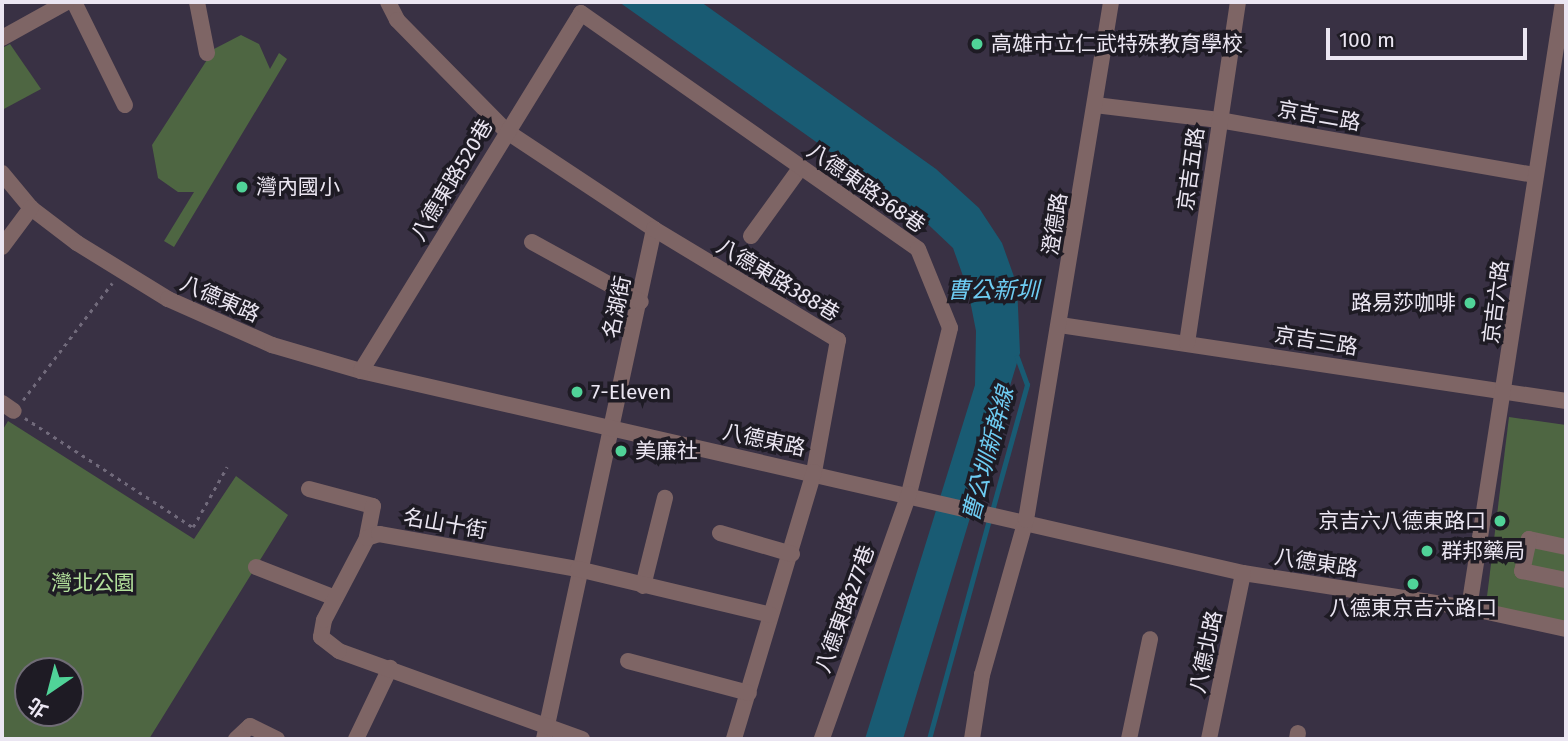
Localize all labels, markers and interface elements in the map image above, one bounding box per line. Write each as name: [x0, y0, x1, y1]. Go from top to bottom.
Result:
scale bar: [1330, 14, 1531, 58]
text: 100 m: [1339, 27, 1395, 53]
place label: 高雄市立仁武特殊教育學校: [991, 31, 1243, 57]
marker: 高雄市立仁武特殊教育學校: [969, 36, 985, 52]
street label: 京吉二路: [1275, 96, 1363, 136]
street label: 八德東路520巷: [406, 115, 498, 245]
street label: 京吉五路: [1173, 126, 1209, 212]
street label: 八德東路368巷: [802, 138, 930, 238]
place label: 灣內國小: [256, 174, 340, 200]
marker: 灣內國小: [234, 179, 250, 195]
street label: 澄德路: [1038, 191, 1072, 257]
street label: 八德東路388巷: [712, 234, 844, 326]
street label: 京吉六路: [1478, 259, 1514, 345]
street label: 八德東路: [177, 270, 263, 328]
street label: 名湖街: [598, 274, 636, 340]
water label: 曹公新圳: [947, 276, 1039, 304]
place label: 路易莎咖啡: [1351, 290, 1456, 316]
marker: 路易莎咖啡: [1462, 295, 1478, 311]
street label: 京吉三路: [1273, 322, 1359, 360]
place label: 7-Eleven: [591, 379, 671, 405]
marker: 7-Eleven: [569, 384, 585, 400]
water label: 曹公圳新幹線: [957, 384, 1019, 524]
street label: 八德東路: [720, 419, 808, 461]
place label: 美廉社: [635, 438, 698, 464]
marker: 美廉社: [613, 443, 629, 459]
street label: 名山十街: [401, 504, 489, 544]
place label: 京吉六八德東路口: [1318, 508, 1486, 534]
marker: 京吉六八德東路口: [1492, 513, 1508, 529]
place label: 群邦藥局: [1441, 538, 1525, 564]
street label: 八德東路277巷: [810, 542, 880, 676]
marker: 群邦藥局: [1419, 543, 1435, 559]
street label: 八德東路: [1273, 544, 1359, 582]
park label: 灣北公園: [51, 570, 135, 596]
marker: 八德東京吉六路口: [1405, 576, 1421, 592]
place label: 八德東京吉六路口: [1329, 595, 1497, 621]
street label: 八德北路: [1185, 608, 1227, 696]
north arrow: [14, 657, 84, 727]
text: 北: [23, 693, 52, 723]

